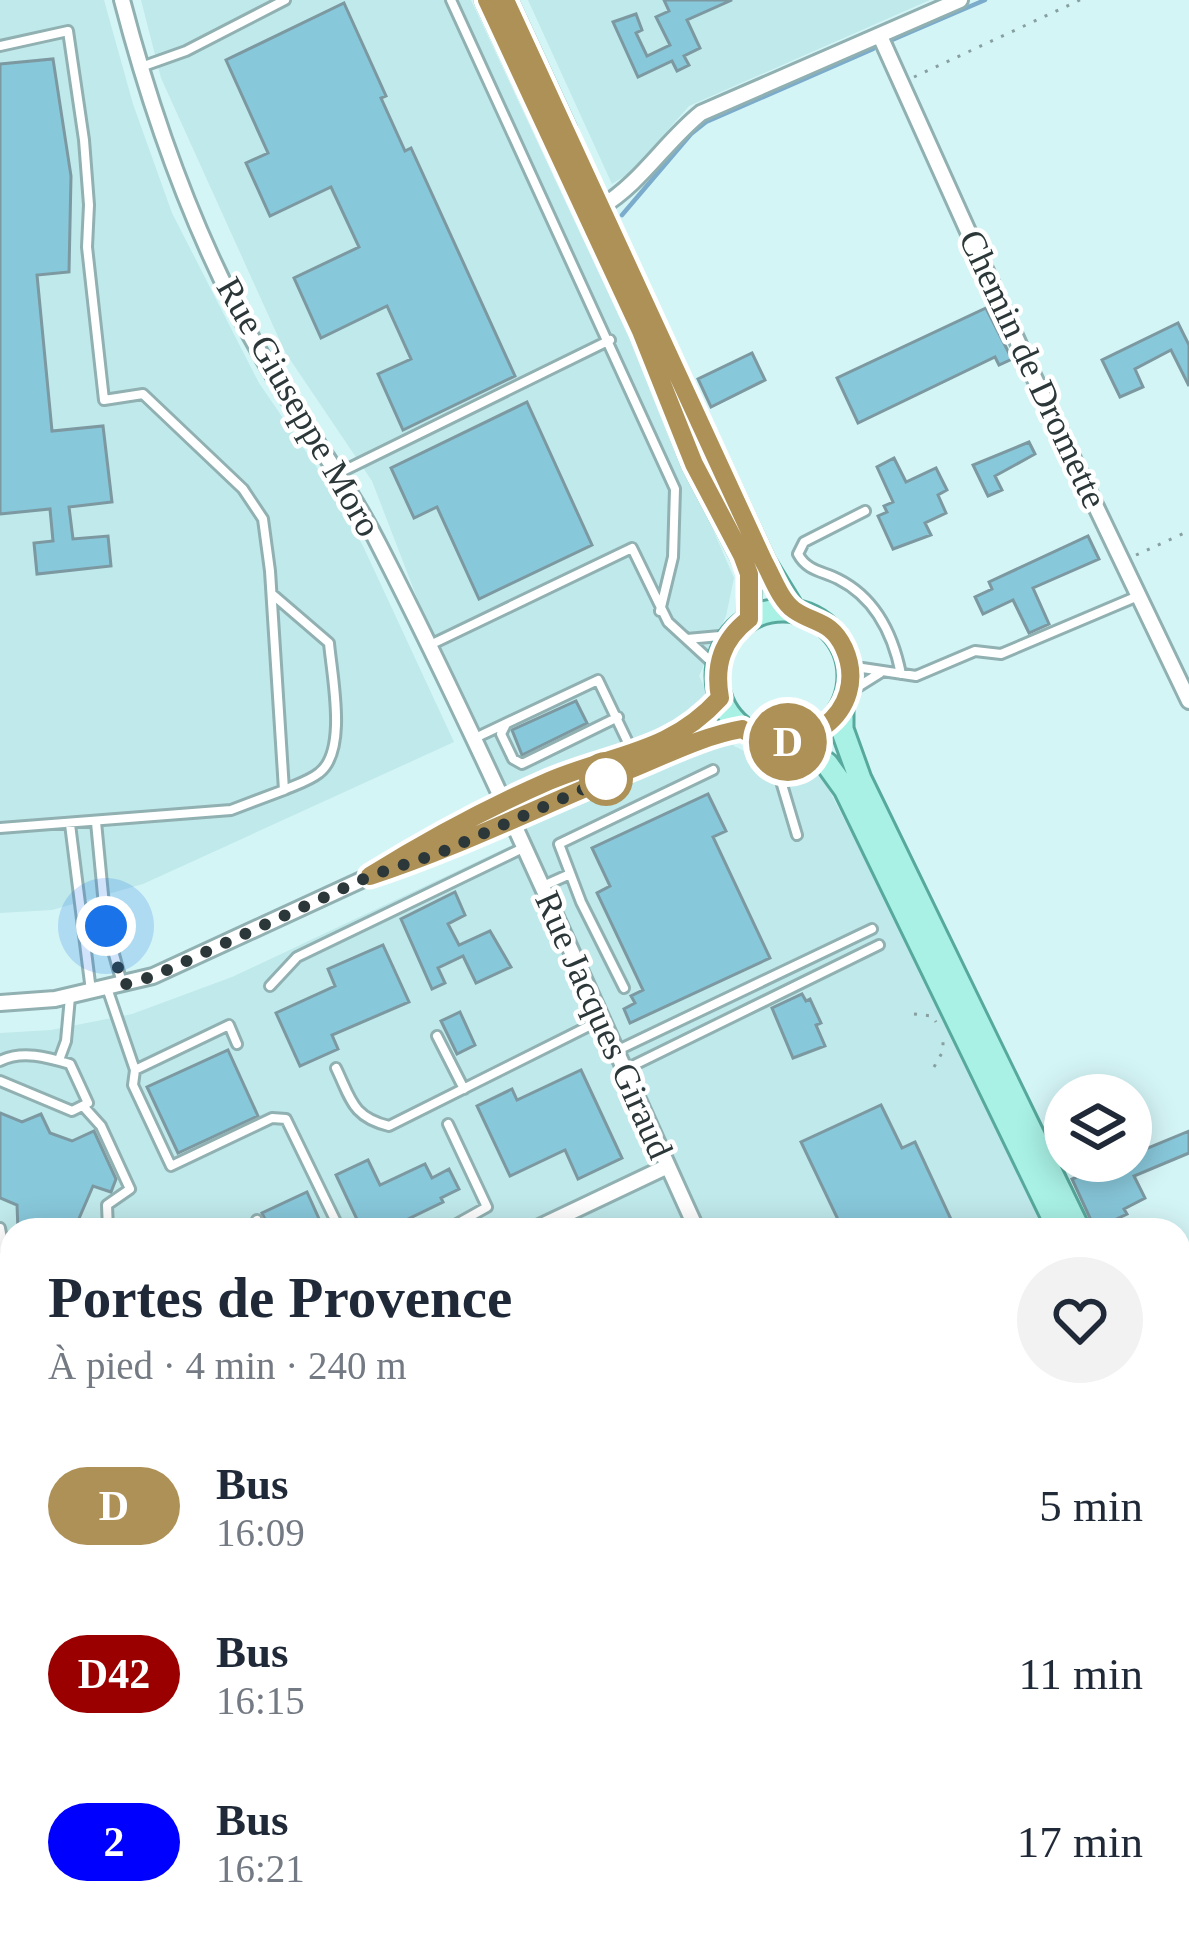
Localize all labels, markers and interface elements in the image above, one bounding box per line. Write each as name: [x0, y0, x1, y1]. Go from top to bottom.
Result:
street label: Chemin de Dromette: [951, 224, 1115, 514]
street label: Rue Giuseppe Moro: [209, 271, 389, 543]
line badge: D: [749, 703, 827, 781]
text: D: [773, 719, 803, 765]
unlabelled marker: [581, 754, 631, 804]
street label: Rue Jacques Giraud: [527, 885, 681, 1165]
your location: [76, 896, 136, 956]
map controls: [1044, 1074, 1152, 1182]
button: layers: [1044, 1074, 1152, 1182]
button: heart: [1017, 1257, 1143, 1383]
text: Portes de Provence: [48, 1266, 512, 1329]
text: À pied · 4 min · 240 m: [48, 1344, 407, 1387]
text: Bus: [216, 1459, 289, 1509]
text: 5 min: [1039, 1481, 1143, 1531]
text: D: [99, 1483, 129, 1529]
text: 16:09: [216, 1511, 305, 1554]
text: Bus: [216, 1627, 289, 1677]
text: 11 min: [1018, 1649, 1143, 1699]
text: D42: [78, 1651, 150, 1697]
text: 16:15: [216, 1679, 305, 1722]
text: Bus: [216, 1795, 289, 1845]
text: 17 min: [1017, 1817, 1143, 1867]
text: 2: [104, 1819, 125, 1865]
text: 16:21: [216, 1847, 305, 1890]

